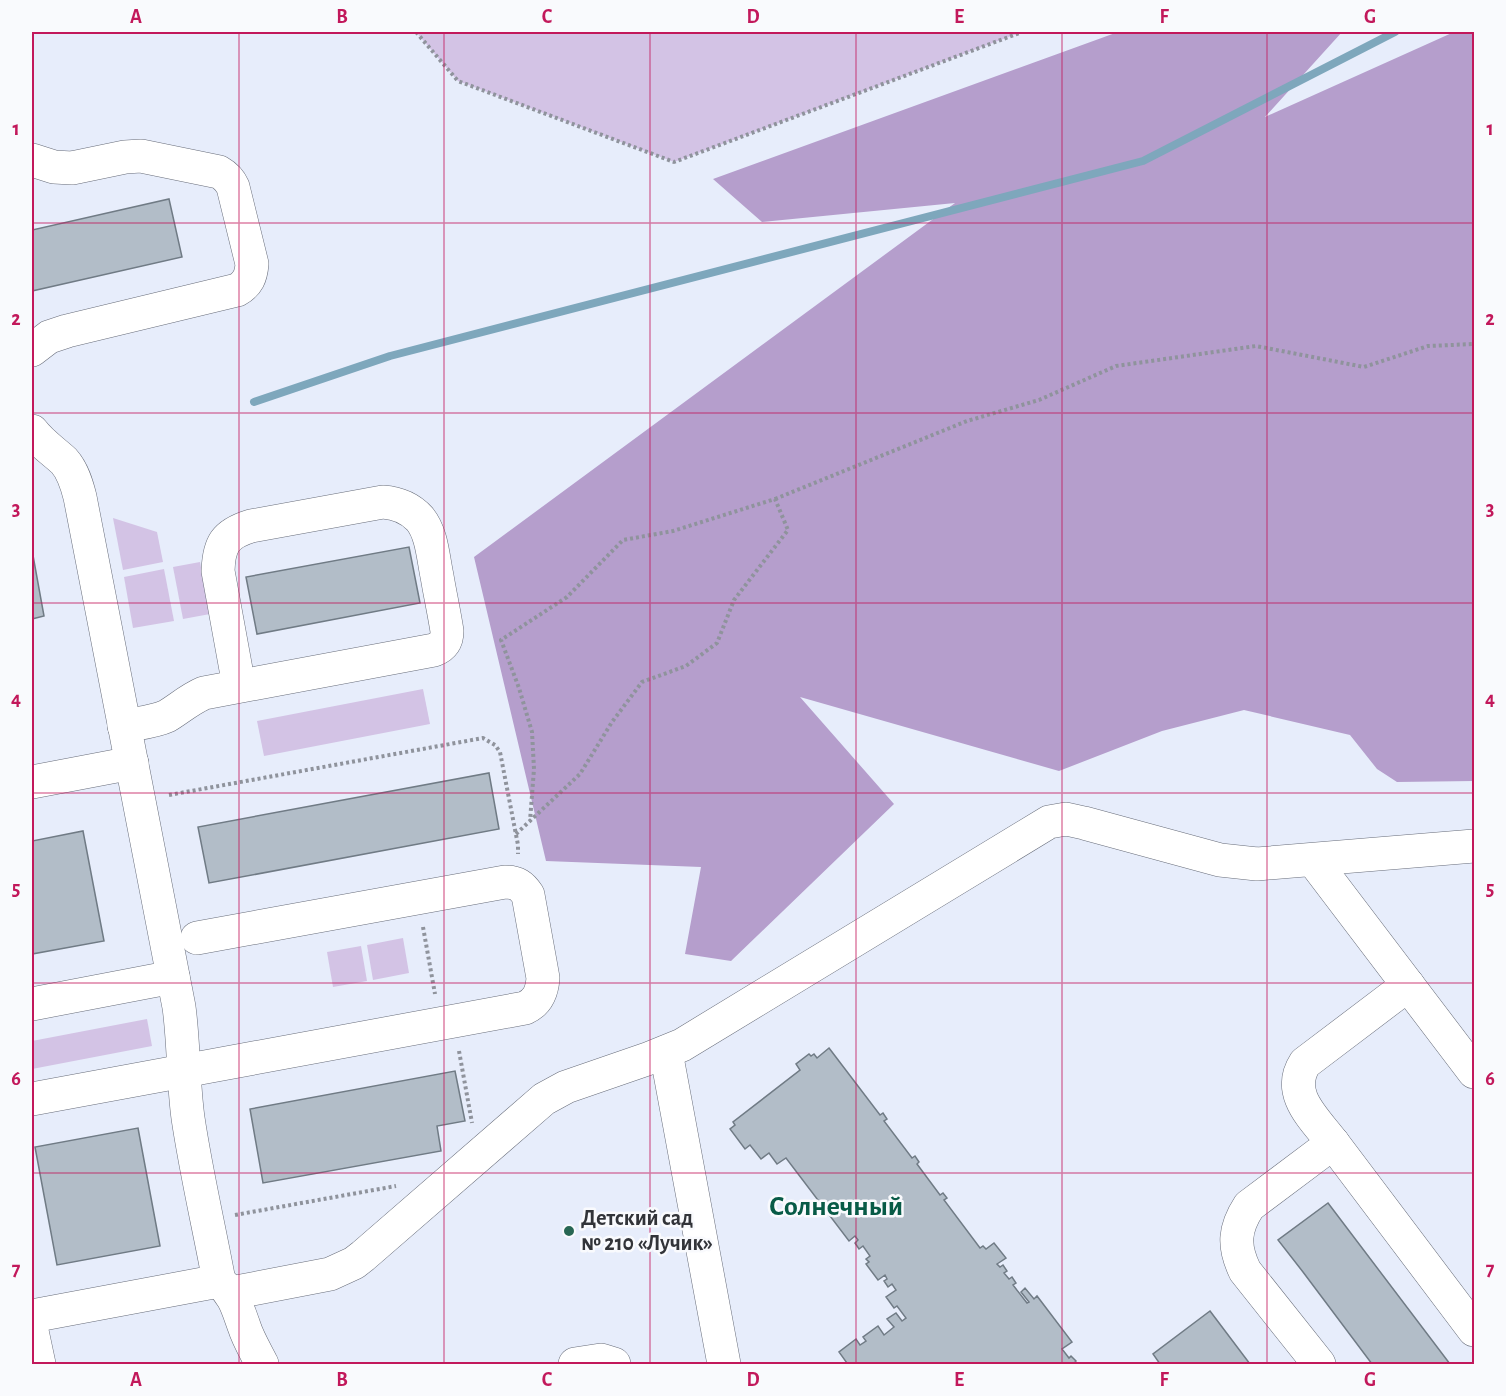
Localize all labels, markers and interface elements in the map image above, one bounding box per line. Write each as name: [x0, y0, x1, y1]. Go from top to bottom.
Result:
text: A: [130, 7, 142, 27]
text: B: [336, 7, 348, 27]
text: C: [542, 7, 553, 27]
text: D: [746, 7, 760, 27]
text: E: [954, 7, 964, 27]
text: F: [1159, 7, 1169, 27]
text: G: [1364, 7, 1376, 27]
text: 1: [12, 119, 20, 139]
text: 1: [1486, 119, 1494, 139]
text: 2: [11, 309, 21, 329]
text: 2: [1485, 309, 1495, 329]
text: 3: [12, 499, 20, 519]
text: 3: [1486, 499, 1494, 519]
text: 4: [11, 689, 21, 709]
text: 4: [1485, 689, 1495, 709]
text: 5: [12, 879, 20, 899]
text: 5: [1486, 879, 1494, 899]
text: 6: [11, 1069, 21, 1089]
text: 6: [1485, 1069, 1495, 1089]
district label: Солнечный: [769, 1193, 903, 1221]
place label: Детский сад № 210 «Лучик»: [581, 1207, 713, 1255]
marker: Детский сад № 210 «Лучик»: [562, 1224, 576, 1238]
text: 7: [12, 1259, 21, 1279]
text: 7: [1486, 1259, 1495, 1279]
text: A: [130, 1370, 142, 1390]
text: B: [336, 1370, 348, 1390]
text: C: [542, 1370, 553, 1390]
text: D: [746, 1370, 760, 1390]
text: E: [954, 1370, 964, 1390]
text: F: [1159, 1370, 1169, 1390]
text: G: [1364, 1370, 1376, 1390]

